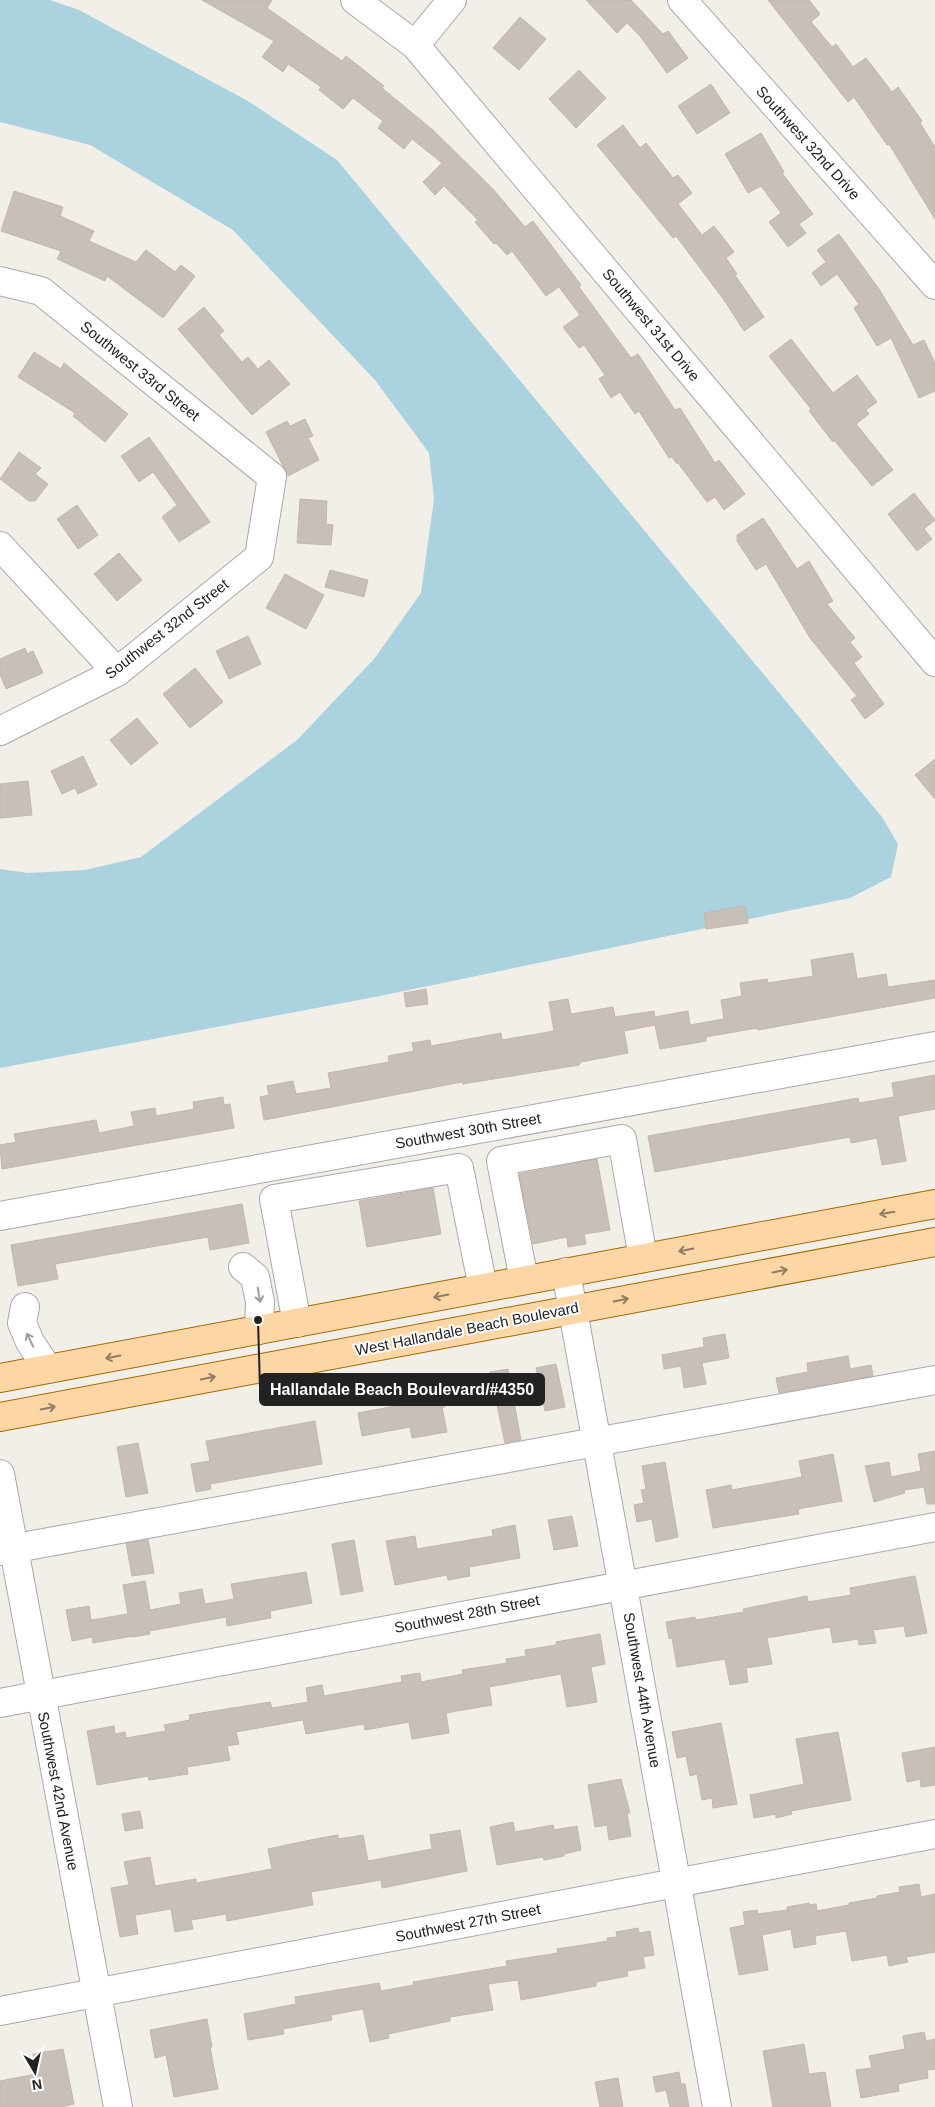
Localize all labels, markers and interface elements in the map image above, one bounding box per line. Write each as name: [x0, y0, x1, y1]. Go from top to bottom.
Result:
street label: Southwest 32nd Drive: [753, 82, 864, 203]
street label: Southwest 31st Drive: [599, 265, 703, 384]
street label: Southwest 33rd Street: [77, 317, 204, 424]
street label: Southwest 32nd Street: [102, 575, 232, 682]
street label: Southwest 30th Street: [394, 1109, 543, 1152]
one-way arrow: [879, 1209, 895, 1218]
one-way arrow: [678, 1246, 694, 1256]
one-way arrow: [772, 1265, 788, 1275]
one-way arrow: [254, 1287, 264, 1303]
one-way arrow: [434, 1291, 450, 1301]
one-way arrow: [612, 1295, 628, 1305]
street label: West Hallandale Beach Boulevard: [354, 1298, 580, 1359]
one-way arrow: [25, 1333, 34, 1348]
one-way arrow: [106, 1352, 122, 1362]
one-way arrow: [199, 1373, 215, 1383]
callout: Hallandale Beach Boulevard/#4350: [260, 1374, 544, 1405]
text: Hallandale Beach Boulevard/#4350: [270, 1381, 534, 1398]
one-way arrow: [39, 1403, 55, 1413]
street label: Southwest 28th Street: [393, 1591, 542, 1636]
street label: Southwest 44th Avenue: [620, 1611, 665, 1769]
street label: Southwest 42nd Avenue: [35, 1710, 82, 1872]
street label: Southwest 27th Street: [394, 1900, 543, 1945]
north arrow: [10, 2047, 60, 2097]
text: N: [31, 2076, 43, 2094]

